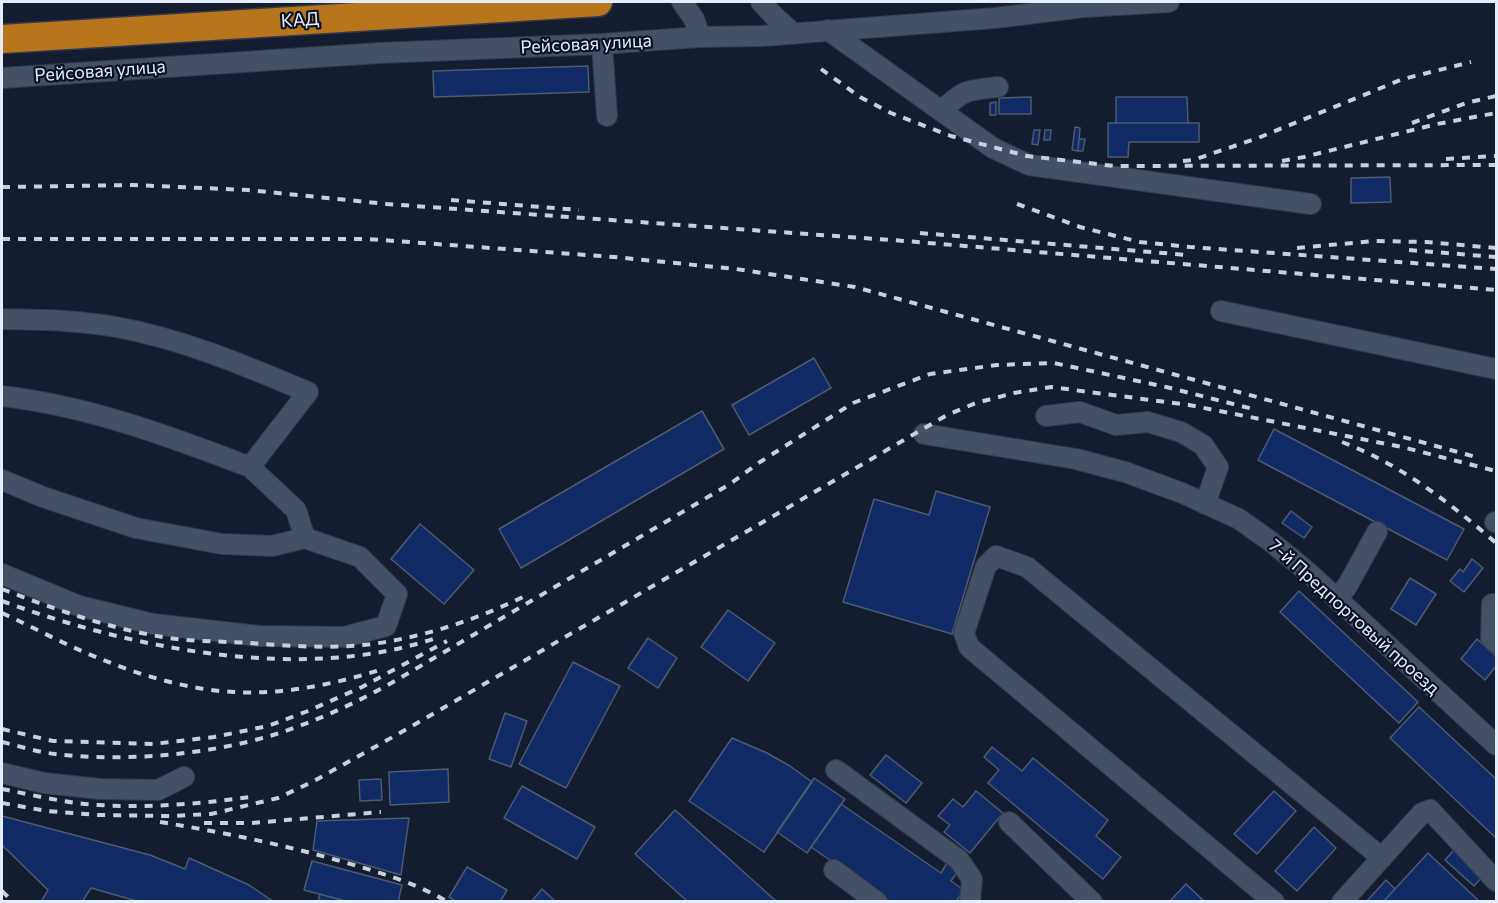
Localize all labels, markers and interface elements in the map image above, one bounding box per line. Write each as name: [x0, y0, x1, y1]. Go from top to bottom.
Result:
street label: КАД: [280, 8, 320, 32]
street label: Рейсовая улица: [520, 30, 652, 58]
street label: Рейсовая улица: [34, 56, 166, 86]
street label: 7-й Предпортовый проезд: [1264, 535, 1444, 699]

